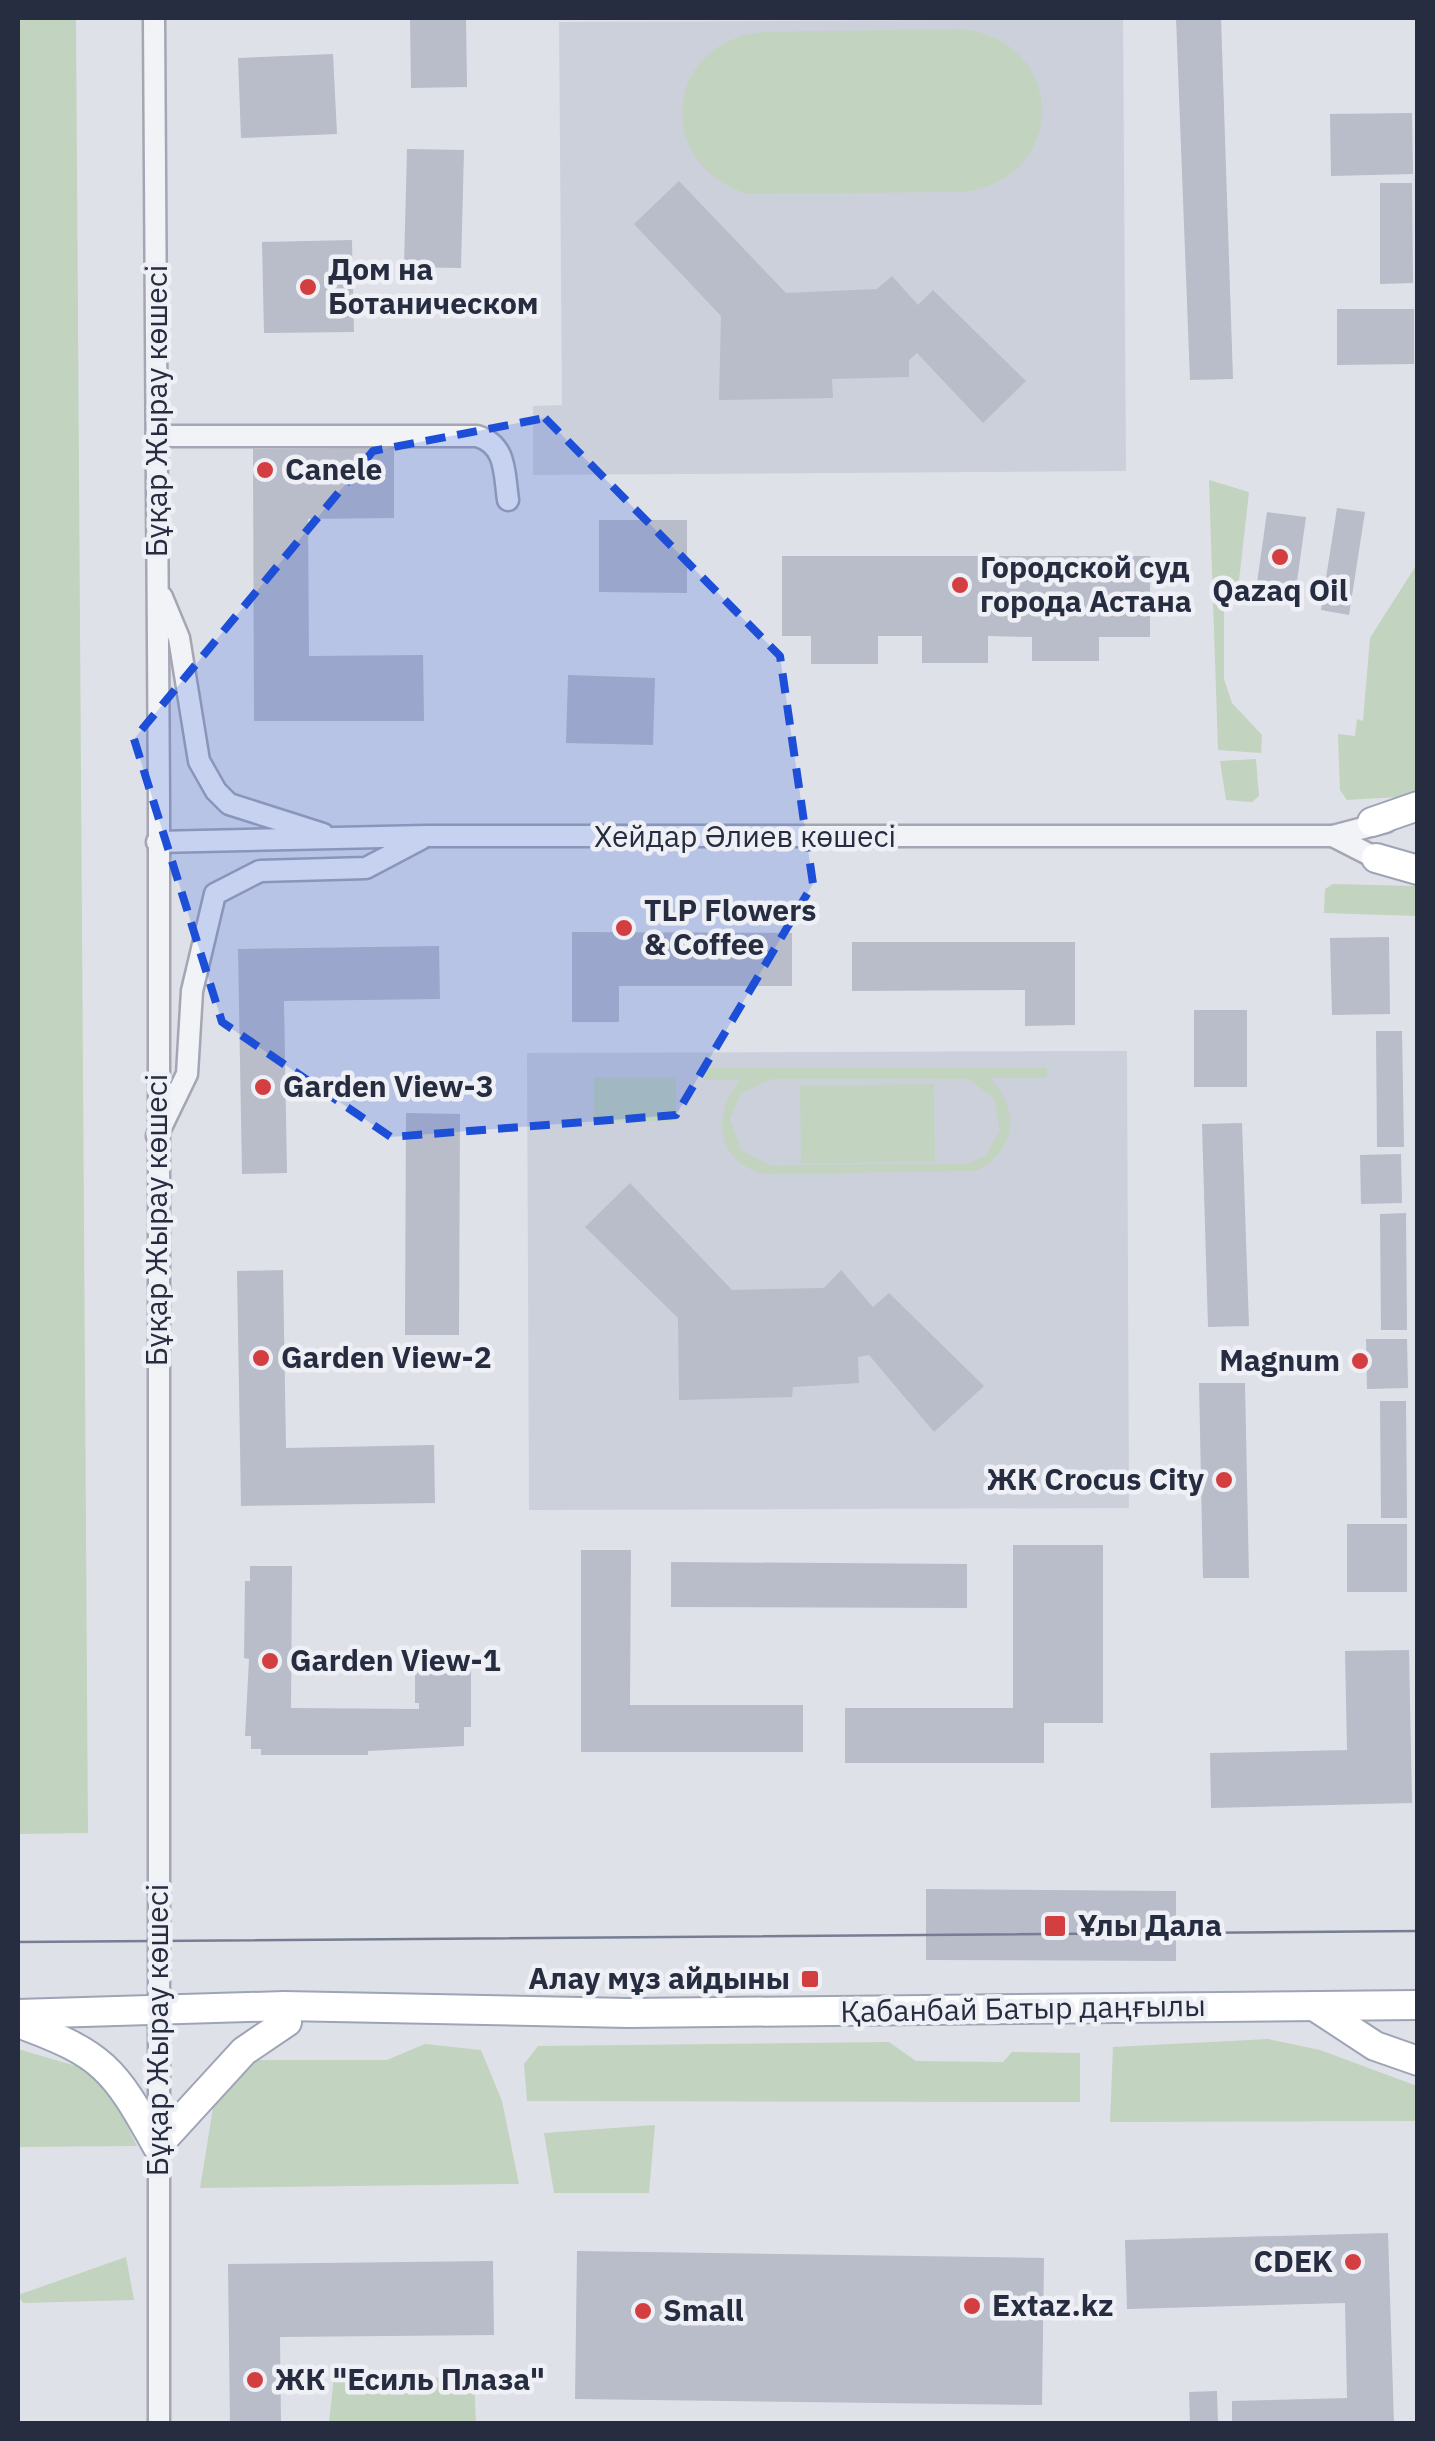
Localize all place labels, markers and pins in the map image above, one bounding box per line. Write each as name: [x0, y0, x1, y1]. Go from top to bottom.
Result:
place label: Дом на Ботаническом: [328, 249, 539, 322]
marker: Дом на Ботаническом: [297, 276, 319, 298]
place label: Canele: [285, 449, 382, 488]
marker: Canele: [254, 459, 276, 481]
marker: Qazaq Oil: [1269, 546, 1291, 568]
place label: Городской суд города Астана: [980, 547, 1192, 620]
place label: Qazaq Oil: [1212, 570, 1348, 609]
marker: Городской суд города Астана: [949, 574, 971, 596]
place label: TLP Flowers & Coffee: [644, 890, 816, 963]
marker: TLP Flowers & Coffee: [613, 917, 635, 939]
place label: Garden View-3: [283, 1066, 494, 1105]
marker: Garden View-3: [252, 1076, 274, 1098]
place label: Garden View-2: [281, 1337, 492, 1376]
place label: Magnum: [1219, 1340, 1340, 1379]
marker: Garden View-2: [250, 1347, 272, 1369]
marker: Magnum: [1349, 1350, 1371, 1372]
place label: ЖК Crocus City: [987, 1459, 1204, 1498]
marker: ЖК Crocus City: [1213, 1469, 1235, 1491]
place label: Garden View-1: [290, 1640, 501, 1679]
marker: Garden View-1: [259, 1650, 281, 1672]
place label: Ұлы Дала: [1078, 1905, 1222, 1944]
marker: Ұлы Дала: [1042, 1913, 1068, 1939]
place label: Алау мұз айдыны: [528, 1958, 790, 1997]
marker: Алау мұз айдыны: [799, 1968, 821, 1990]
place label: CDEK: [1253, 2241, 1333, 2280]
marker: CDEK: [1342, 2251, 1364, 2273]
place label: Extaz.kz: [992, 2285, 1114, 2324]
place label: Small: [663, 2290, 744, 2329]
marker: Extaz.kz: [961, 2295, 983, 2317]
marker: Small: [632, 2300, 654, 2322]
place label: ЖК "Есиль Плаза": [275, 2359, 545, 2398]
marker: ЖК "Есиль Плаза": [244, 2369, 266, 2391]

